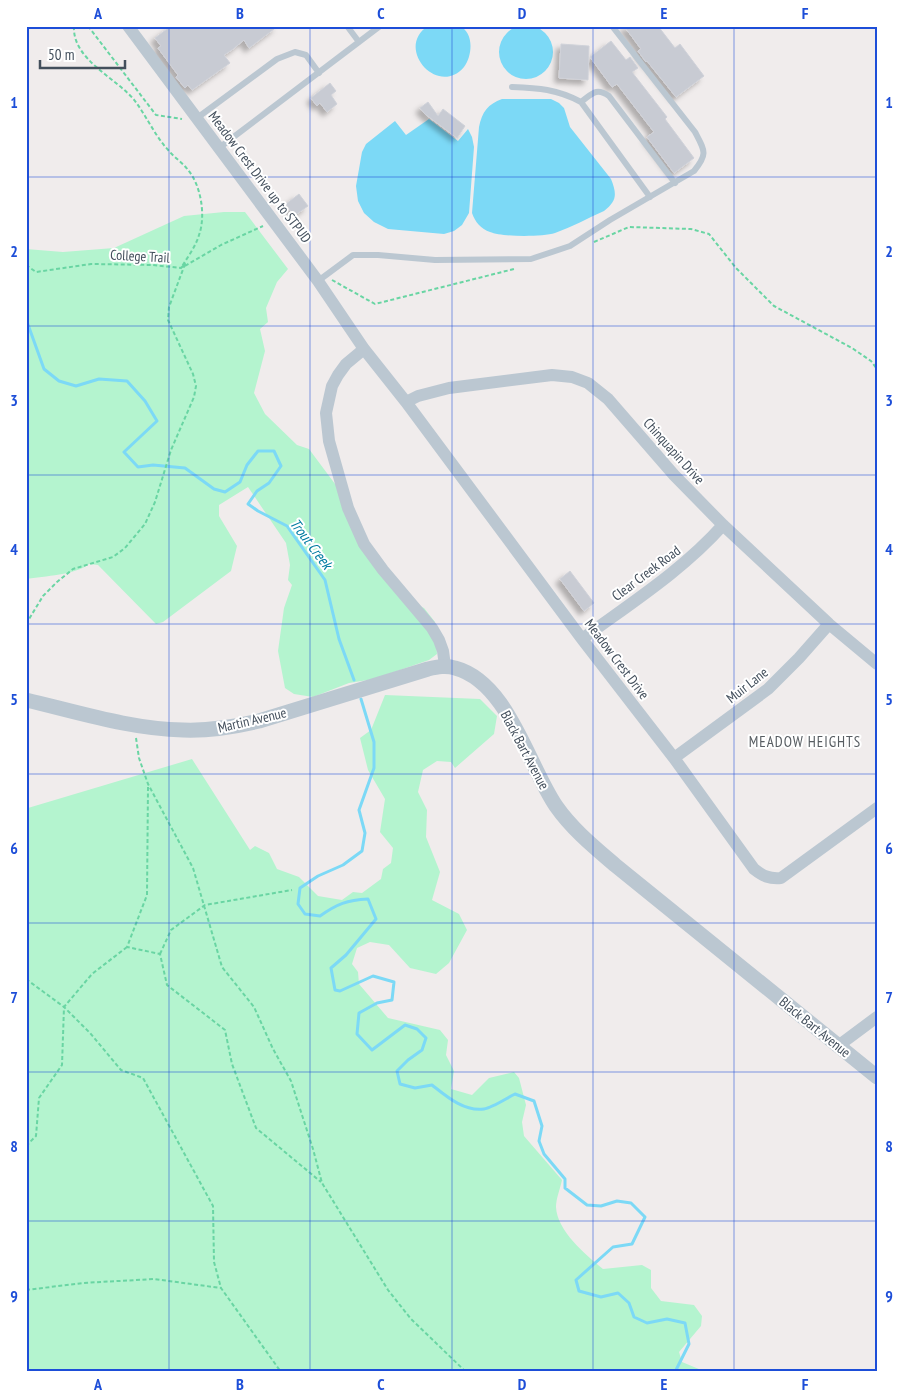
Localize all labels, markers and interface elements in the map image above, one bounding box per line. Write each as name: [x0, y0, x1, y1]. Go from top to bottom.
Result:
text: A: [93, 3, 103, 23]
text: B: [236, 3, 244, 23]
text: C: [377, 3, 385, 23]
text: D: [518, 3, 527, 23]
text: E: [661, 3, 668, 23]
text: F: [802, 3, 809, 23]
scale bar: [40, 38, 125, 70]
text: 50 m: [48, 45, 74, 64]
text: 1: [10, 92, 18, 112]
text: 1: [885, 92, 893, 112]
street label: Meadow Crest Drive up to STPUD: [205, 108, 315, 246]
text: 2: [10, 241, 18, 261]
text: 2: [885, 241, 893, 261]
street label: College Trail: [110, 245, 171, 267]
text: 3: [10, 390, 18, 410]
text: 3: [885, 390, 893, 410]
street label: Chinquapin Drive: [639, 414, 709, 488]
water label: Trout Creek: [286, 515, 338, 575]
text: 4: [10, 539, 18, 559]
text: 4: [885, 539, 893, 559]
street label: Clear Creek Road: [608, 541, 684, 605]
street label: Meadow Crest Drive: [581, 615, 653, 703]
street label: Muir Lane: [723, 663, 772, 707]
text: 5: [10, 689, 18, 709]
text: 5: [885, 689, 893, 709]
street label: Martin Avenue: [216, 703, 288, 737]
street label: Black Bart Avenue: [497, 707, 553, 793]
district label: MEADOW HEIGHTS: [749, 732, 861, 751]
text: 6: [10, 838, 18, 858]
text: 6: [885, 838, 893, 858]
text: 7: [10, 987, 18, 1007]
text: 7: [885, 987, 893, 1007]
street label: Black Bart Avenue: [776, 993, 855, 1061]
text: 8: [10, 1136, 18, 1156]
text: 8: [885, 1136, 893, 1156]
text: 9: [10, 1286, 18, 1306]
text: 9: [885, 1286, 893, 1306]
text: A: [93, 1374, 103, 1394]
text: B: [236, 1374, 244, 1394]
text: C: [377, 1374, 385, 1394]
text: D: [518, 1374, 527, 1394]
text: E: [661, 1374, 668, 1394]
text: F: [802, 1374, 809, 1394]

